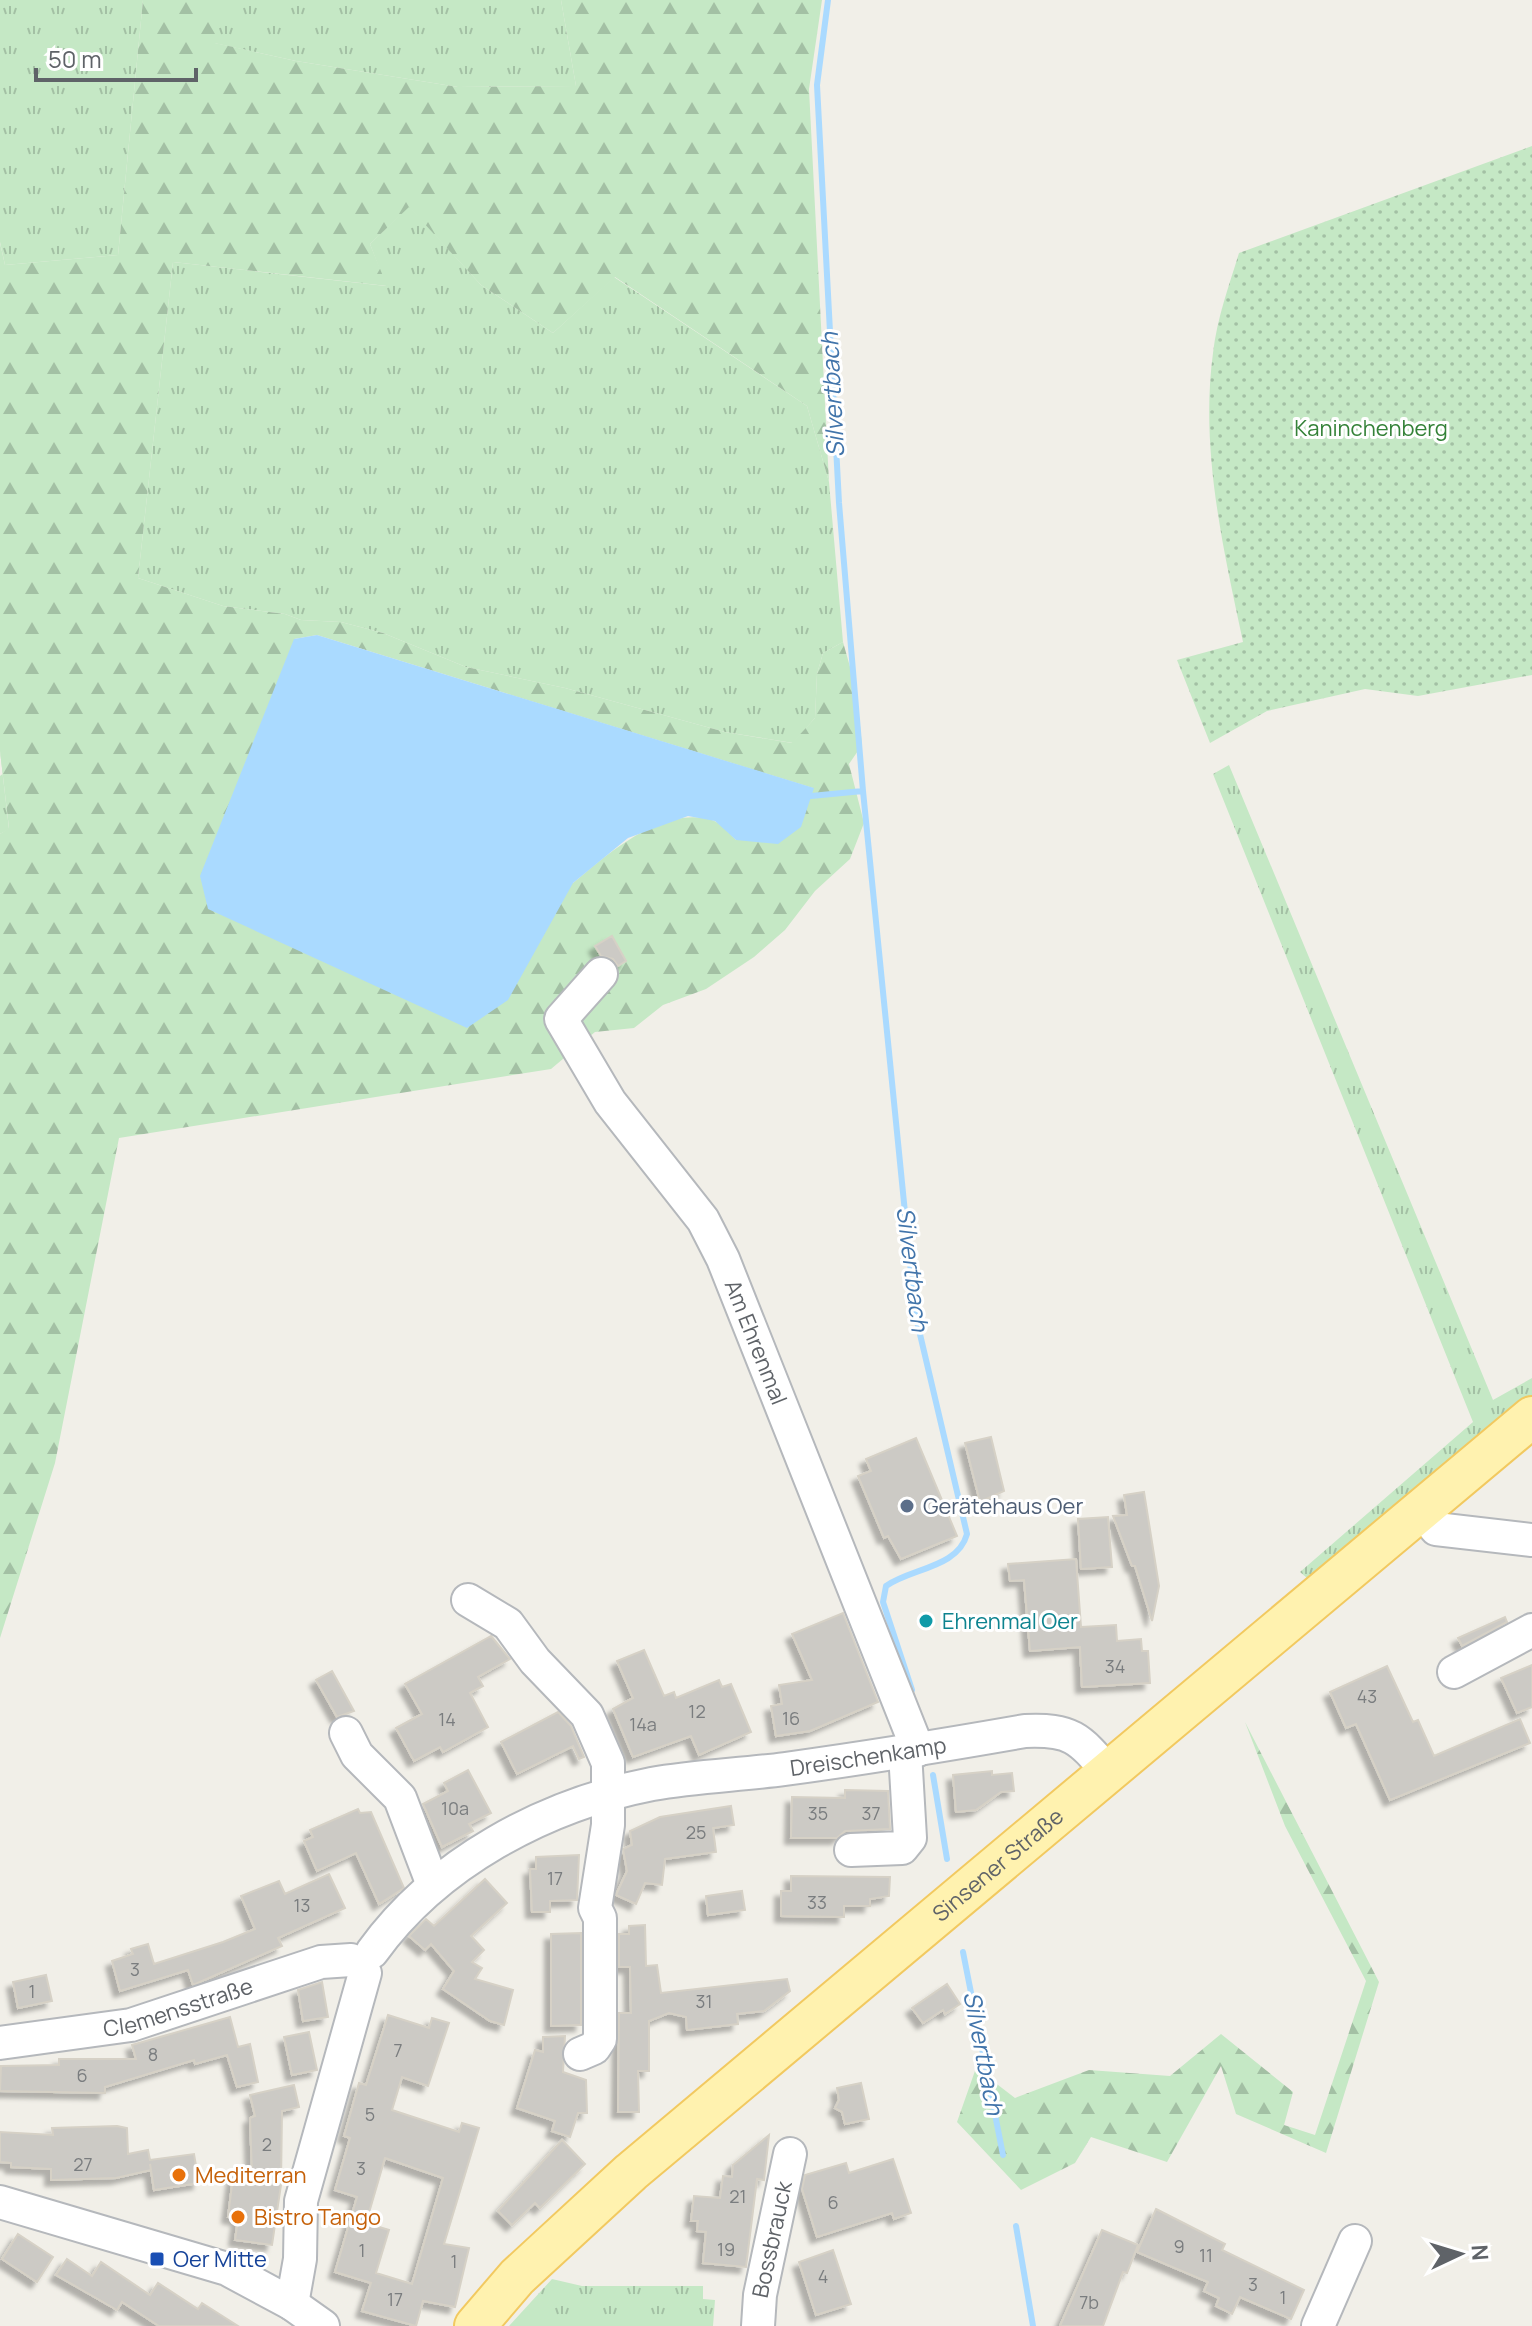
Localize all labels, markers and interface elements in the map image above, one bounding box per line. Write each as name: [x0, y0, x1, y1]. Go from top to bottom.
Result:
scale bar: [36, 32, 196, 82]
text: 50 m: [48, 42, 102, 75]
water label: Silvertbach: [812, 331, 851, 458]
park label: Kaninchenberg: [1294, 413, 1448, 443]
water label: Silvertbach: [889, 1205, 938, 1334]
street label: Am Ehrenmal: [718, 1275, 794, 1409]
place label: Gerätehaus Oer: [923, 1491, 1083, 1521]
marker: Gerätehaus Oer: [898, 1497, 916, 1515]
place label: Ehrenmal Oer: [942, 1606, 1078, 1636]
marker: Ehrenmal Oer: [917, 1612, 935, 1630]
house number: 34: [1105, 1654, 1125, 1678]
house number: 43: [1357, 1684, 1377, 1708]
house number: 12: [688, 1699, 706, 1723]
house number: 16: [782, 1706, 800, 1730]
house number: 14: [438, 1707, 456, 1731]
house number: 14a: [629, 1712, 657, 1736]
street label: Dreischenkamp: [788, 1730, 948, 1783]
house number: 10a: [441, 1796, 469, 1820]
house number: 35: [808, 1801, 828, 1825]
house number: 37: [862, 1801, 881, 1825]
street label: Sinsener Straße: [926, 1801, 1070, 1928]
house number: 25: [686, 1820, 706, 1844]
house number: 17: [547, 1866, 563, 1890]
house number: 33: [807, 1890, 827, 1914]
house number: 13: [294, 1893, 310, 1917]
house number: 3: [130, 1957, 140, 1981]
street label: Clemensstraße: [101, 1971, 257, 2044]
house number: 1: [28, 1979, 36, 2003]
water label: Silvertbach: [956, 1988, 1013, 2118]
house number: 31: [696, 1989, 712, 2013]
house number: 7: [393, 2038, 403, 2062]
house number: 8: [148, 2042, 158, 2066]
house number: 6: [76, 2063, 88, 2087]
house number: 5: [365, 2102, 375, 2126]
house number: 2: [262, 2132, 272, 2156]
house number: 27: [73, 2152, 93, 2176]
house number: 3: [356, 2156, 366, 2180]
place label: Mediterran: [195, 2160, 306, 2190]
marker: Mediterran: [170, 2166, 188, 2184]
street label: Bossbrauck: [745, 2177, 799, 2300]
house number: 21: [729, 2184, 747, 2208]
house number: 6: [827, 2190, 839, 2214]
place label: Bistro Tango: [254, 2202, 381, 2232]
marker: Bistro Tango: [229, 2208, 247, 2226]
north arrow: [1420, 2214, 1500, 2294]
house number: 9: [1173, 2234, 1185, 2258]
house number: 19: [717, 2237, 735, 2261]
house number: 1: [358, 2238, 366, 2262]
house number: 11: [1199, 2243, 1213, 2267]
place label: Oer Mitte: [173, 2244, 267, 2274]
text: N: [1464, 2244, 1495, 2262]
house number: 1: [450, 2249, 458, 2273]
marker: Oer Mitte: [148, 2250, 166, 2268]
house number: 4: [818, 2264, 828, 2288]
house number: 3: [1248, 2272, 1258, 2296]
house number: 1: [1279, 2285, 1287, 2309]
house number: 17: [387, 2287, 403, 2311]
house number: 7b: [1079, 2290, 1099, 2314]

